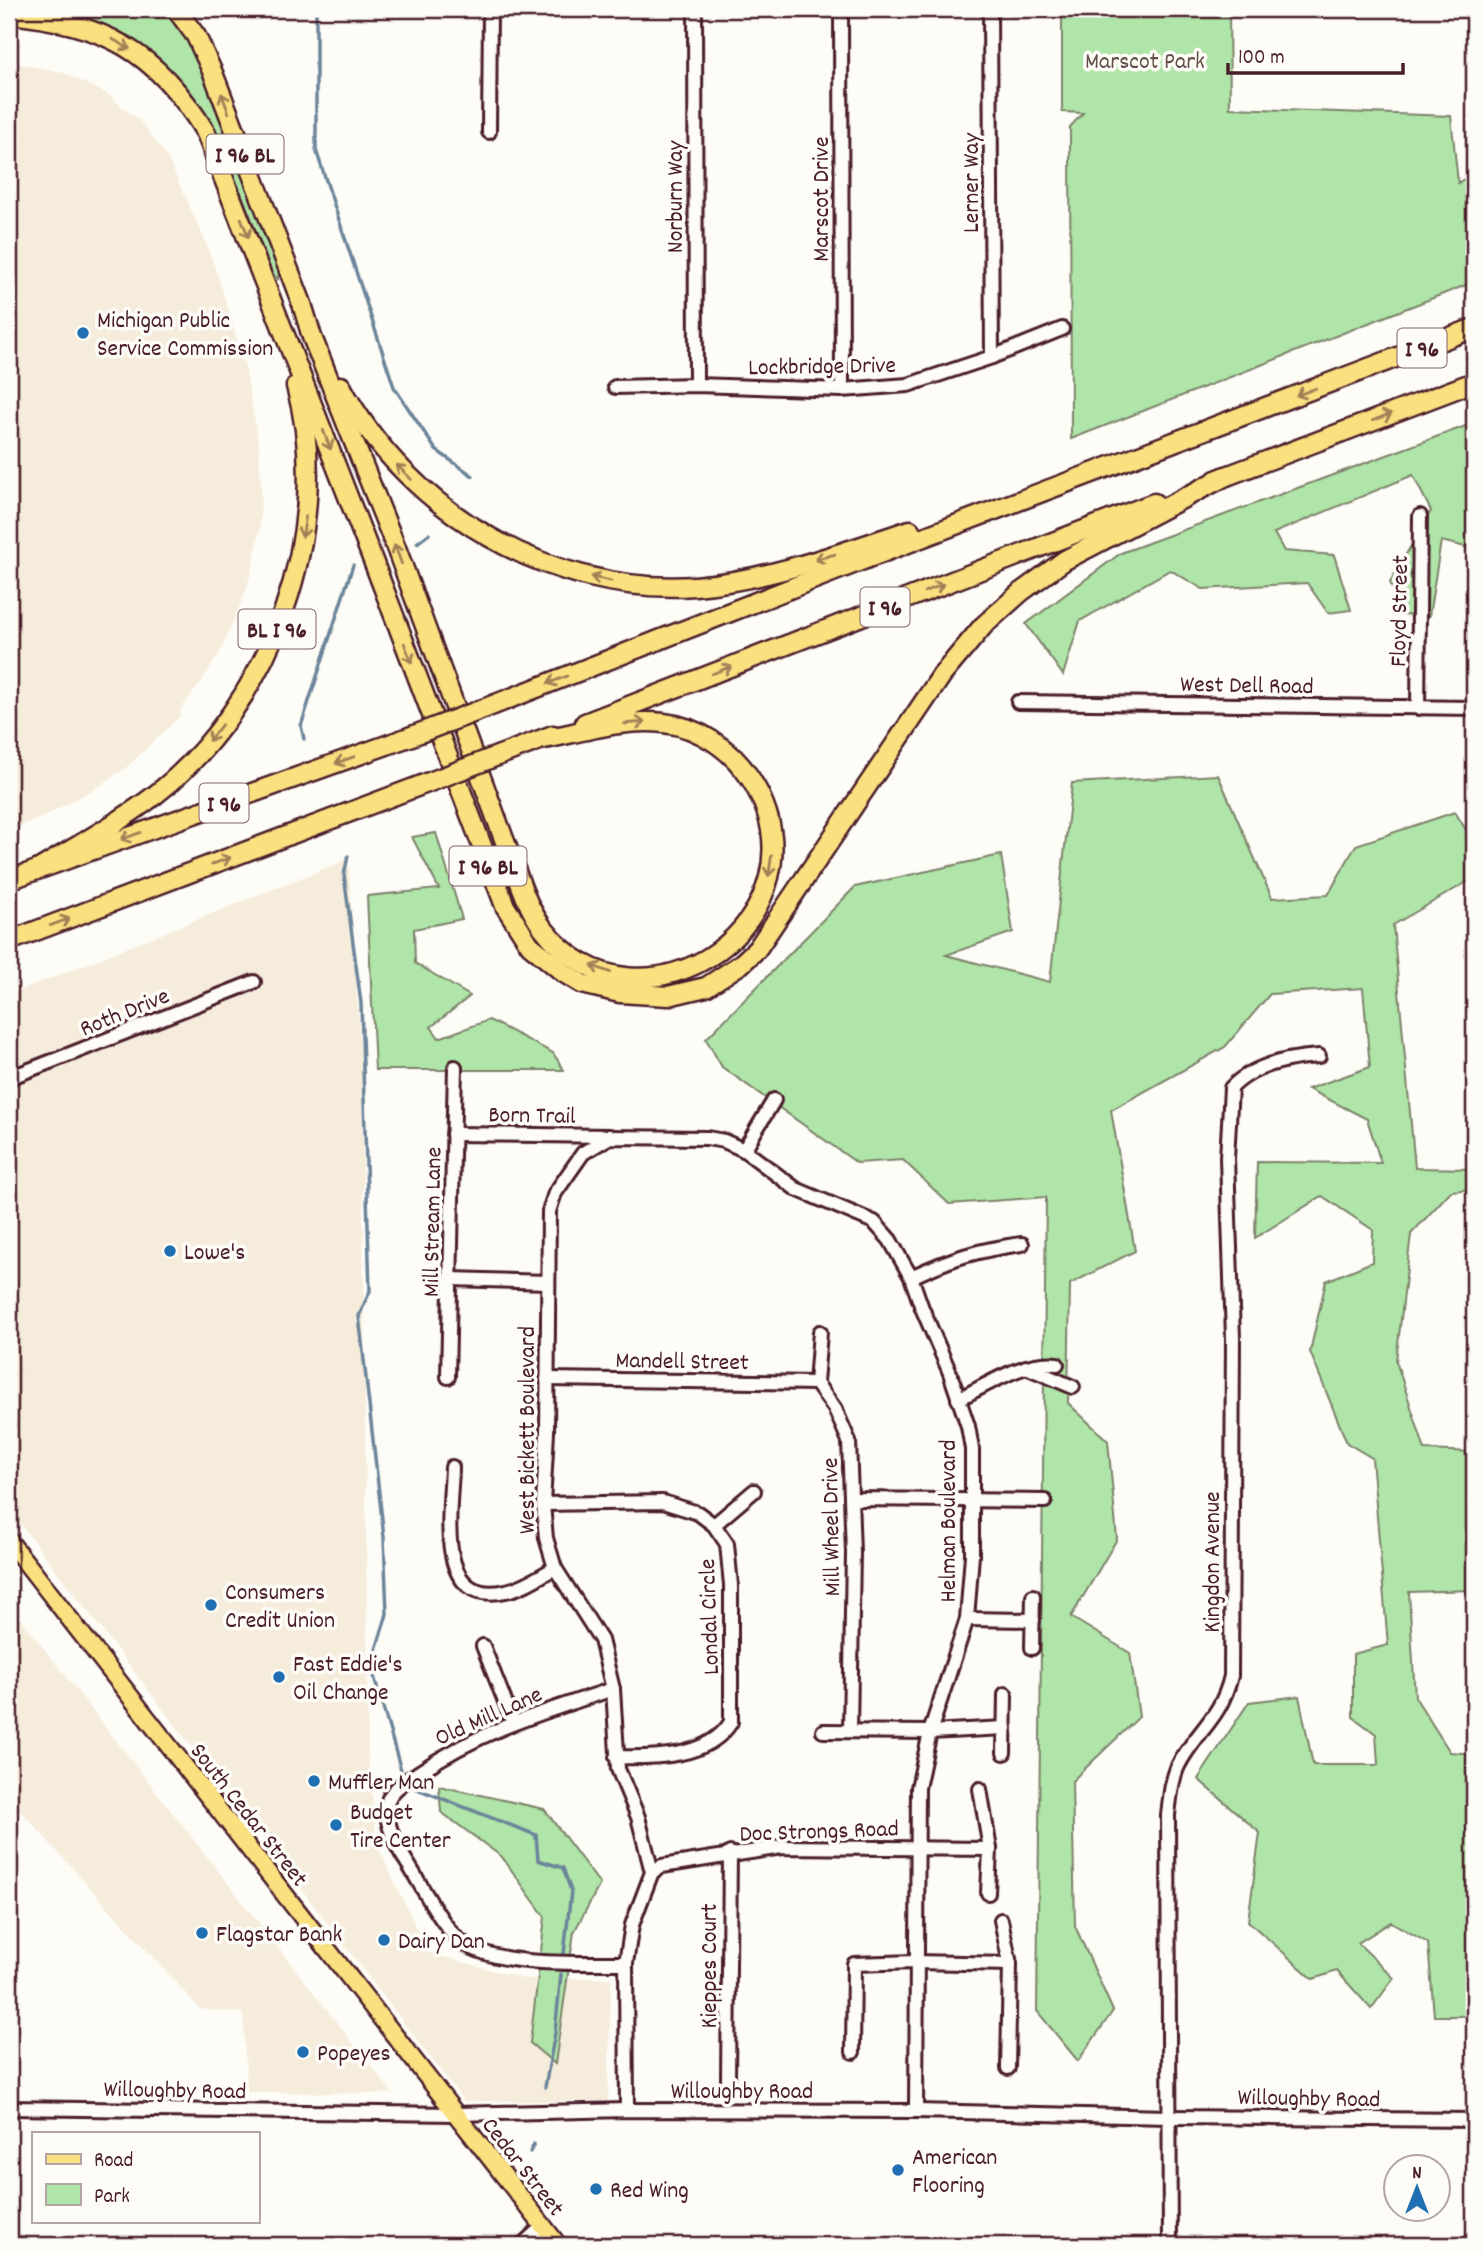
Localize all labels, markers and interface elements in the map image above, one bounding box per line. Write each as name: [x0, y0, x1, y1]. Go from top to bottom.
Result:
scale bar: [1228, 32, 1402, 76]
one-way arrow: [110, 37, 130, 51]
text: 100 m: [1238, 44, 1285, 74]
park label: Marscot Park: [1085, 46, 1205, 80]
one-way arrow: [218, 93, 231, 115]
street label: Lerner Way: [956, 132, 990, 233]
road number: I 96 BL: [206, 134, 284, 174]
street label: Marscot Drive: [806, 136, 840, 262]
street label: Norburn Way: [660, 140, 694, 253]
one-way arrow: [239, 217, 252, 238]
place label: Michigan Public Service Commission: [97, 305, 273, 367]
marker: Michigan Public Service Commission: [75, 325, 91, 341]
road number: I 96: [1398, 328, 1446, 368]
street label: Lockbridge Drive: [748, 350, 896, 386]
one-way arrow: [1296, 387, 1318, 399]
one-way arrow: [1370, 409, 1392, 422]
one-way arrow: [321, 429, 334, 451]
one-way arrow: [396, 464, 413, 481]
one-way arrow: [297, 515, 310, 537]
one-way arrow: [391, 544, 404, 566]
one-way arrow: [814, 552, 836, 565]
street label: Floyd Street: [1383, 555, 1419, 667]
one-way arrow: [590, 571, 613, 585]
one-way arrow: [922, 581, 944, 593]
road number: I 96: [860, 587, 910, 626]
road number: BL I 96: [238, 610, 316, 649]
one-way arrow: [403, 641, 415, 663]
one-way arrow: [710, 663, 732, 676]
street label: West Dell Road: [1180, 669, 1314, 705]
one-way arrow: [546, 675, 568, 688]
one-way arrow: [623, 716, 646, 729]
one-way arrow: [207, 723, 223, 741]
one-way arrow: [335, 755, 357, 767]
road number: I 96: [200, 783, 248, 822]
one-way arrow: [120, 831, 142, 843]
road number: I 96 BL: [449, 846, 526, 886]
one-way arrow: [210, 854, 232, 867]
one-way arrow: [763, 855, 776, 877]
one-way arrow: [49, 915, 71, 927]
one-way arrow: [590, 962, 612, 974]
street label: Roth Drive: [75, 980, 175, 1047]
street label: Born Trail: [488, 1099, 576, 1135]
street label: Mill Stream Lane: [416, 1147, 452, 1297]
place label: Lowe's: [184, 1237, 245, 1271]
marker: Lowe's: [162, 1243, 178, 1259]
street label: West Bickett Boulevard: [512, 1326, 546, 1534]
street label: Mandell Street: [615, 1345, 749, 1381]
street label: Helman Boulevard: [933, 1440, 967, 1602]
street label: Mill Wheel Drive: [815, 1457, 851, 1597]
street label: Kingdon Avenue: [1197, 1491, 1231, 1633]
street label: Londal Circle: [692, 1558, 730, 1676]
place label: Consumers Credit Union: [225, 1577, 335, 1639]
marker: Consumers Credit Union: [203, 1597, 219, 1613]
place label: Fast Eddie's Oil Change: [293, 1649, 403, 1711]
marker: Fast Eddie's Oil Change: [271, 1669, 287, 1685]
street label: Old Mill Lane: [430, 1679, 548, 1757]
street label: South Cedar Street: [180, 1737, 315, 1895]
place label: Muffler Man: [328, 1767, 434, 1801]
marker: Muffler Man: [306, 1773, 322, 1789]
place label: Budget Tire Center: [350, 1797, 451, 1859]
street label: Doc Strongs Road: [739, 1813, 899, 1853]
marker: Budget Tire Center: [328, 1817, 344, 1833]
street label: Kieppes Court: [694, 1903, 728, 2028]
place label: Flagstar Bank: [216, 1919, 342, 1953]
marker: Flagstar Bank: [194, 1925, 210, 1941]
place label: Dairy Dan: [398, 1926, 485, 1960]
marker: Dairy Dan: [376, 1932, 392, 1948]
place label: Popeyes: [317, 2038, 391, 2072]
marker: Popeyes: [295, 2044, 311, 2060]
street label: Willoughby Road: [103, 2074, 247, 2110]
street label: Willoughby Road: [671, 2076, 813, 2110]
street label: Willoughby Road: [1237, 2082, 1381, 2118]
street label: Cedar Street: [472, 2111, 571, 2225]
legend: [32, 2132, 259, 2222]
place label: American Flooring: [912, 2142, 997, 2204]
text: Road: [94, 2147, 133, 2177]
north arrow: [1382, 2152, 1452, 2222]
text: N: [1412, 2161, 1422, 2188]
marker: American Flooring: [890, 2162, 906, 2178]
place label: Red Wing: [610, 2175, 689, 2209]
marker: Red Wing: [588, 2181, 604, 2197]
text: Park: [94, 2183, 130, 2213]

